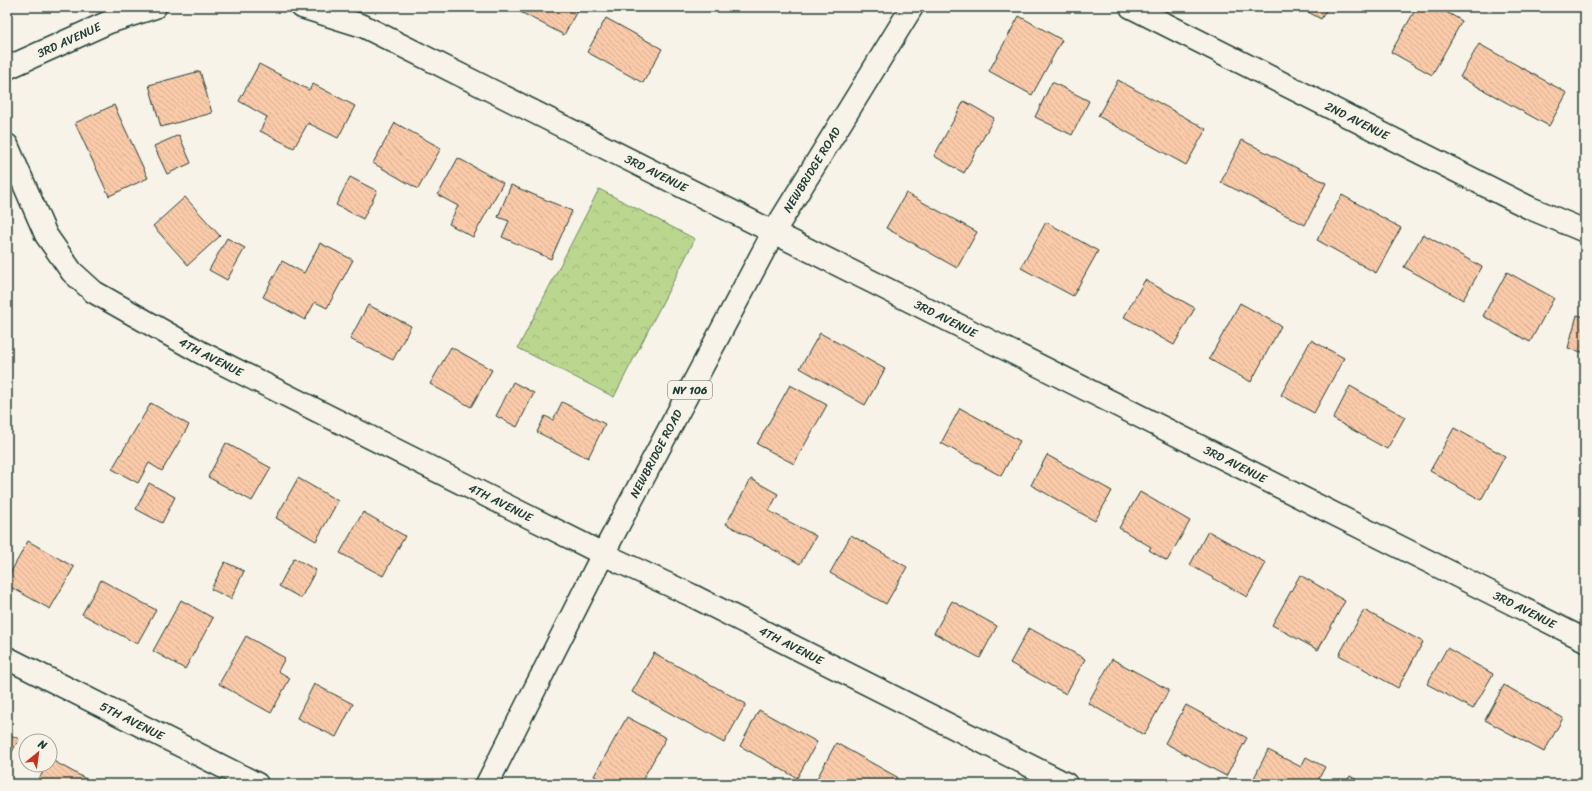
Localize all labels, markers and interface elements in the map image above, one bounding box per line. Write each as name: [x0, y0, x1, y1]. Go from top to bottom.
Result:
street label: 3RD AVENUE: [33, 15, 106, 64]
street label: 2ND AVENUE: [1321, 95, 1394, 147]
street label: NEWBRIDGE ROAD: [777, 122, 847, 217]
street label: 3RD AVENUE: [621, 148, 693, 199]
street label: 3RD AVENUE: [910, 294, 982, 345]
street label: 4TH AVENUE: [175, 331, 248, 384]
road number: NY 106: [668, 381, 712, 399]
street label: NEWBRIDGE ROAD: [623, 405, 689, 502]
street label: 3RD AVENUE: [1200, 439, 1272, 490]
street label: 4TH AVENUE: [464, 477, 538, 529]
street label: 3RD AVENUE: [1489, 585, 1561, 636]
street label: 4TH AVENUE: [755, 620, 829, 672]
street label: 5TH AVENUE: [96, 695, 169, 747]
north arrow: [18, 733, 58, 773]
text: N: [34, 734, 51, 755]

